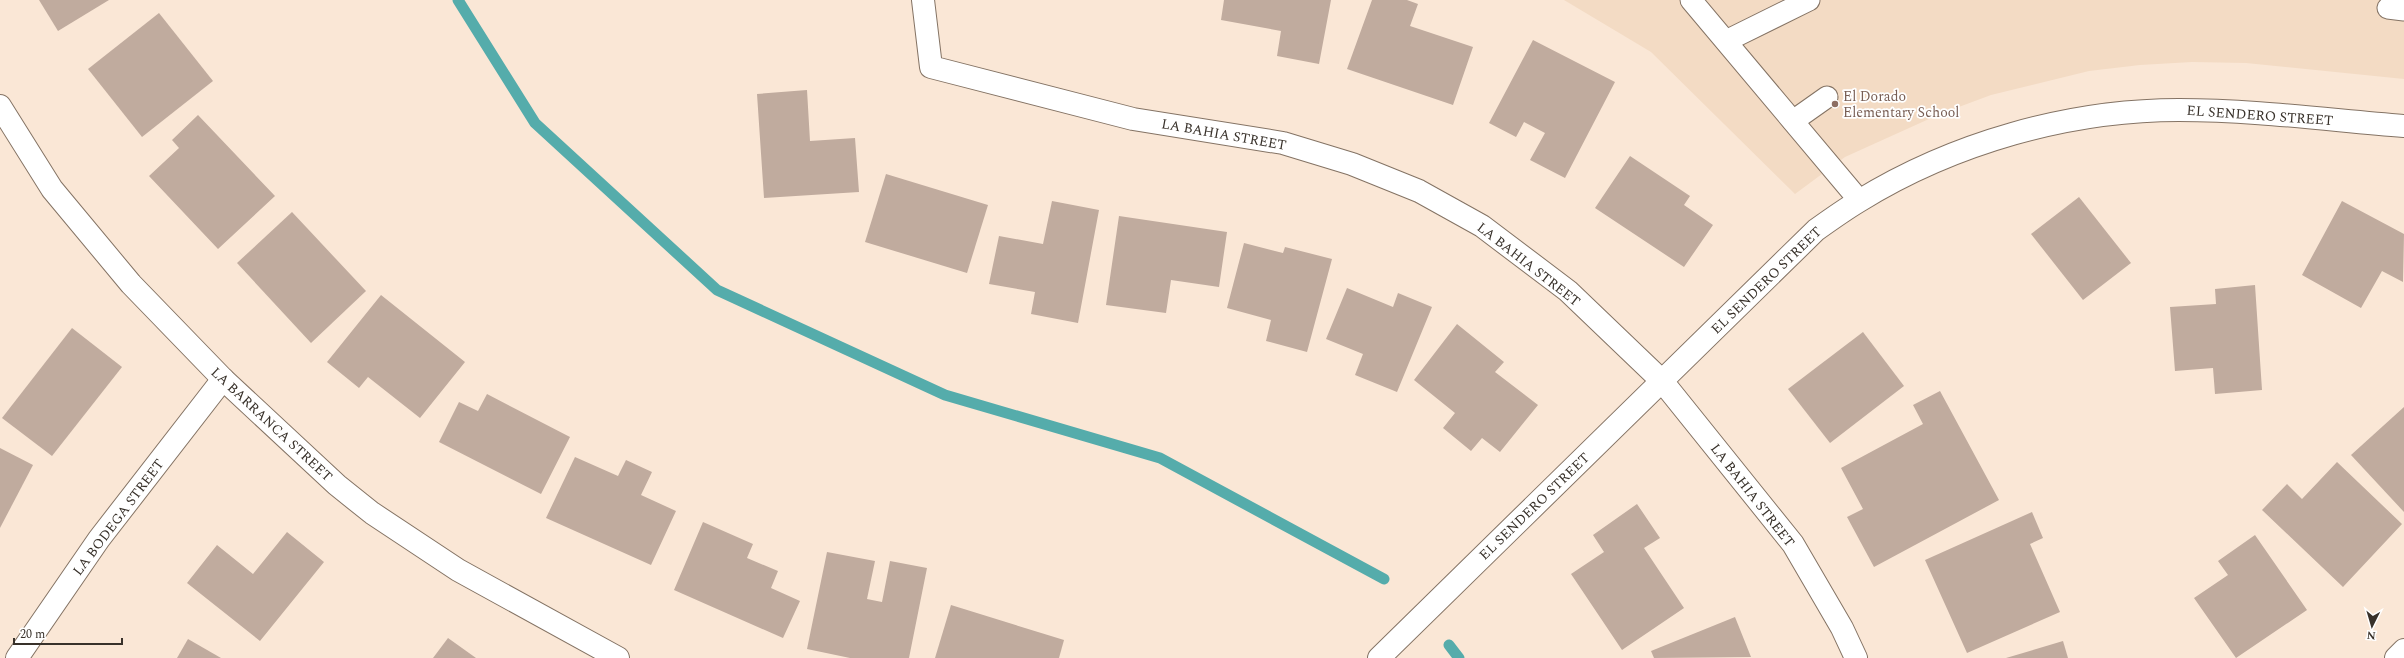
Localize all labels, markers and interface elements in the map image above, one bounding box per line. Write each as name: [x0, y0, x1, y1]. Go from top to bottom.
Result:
place label: El Dorado Elementary School: [1843, 86, 1959, 123]
marker: El Dorado Elementary School: [1830, 99, 1840, 109]
street label: EL SENDERO STREET: [2186, 100, 2334, 131]
street label: LA BAHIA STREET: [1160, 113, 1288, 156]
street label: LA BAHIA STREET: [1472, 217, 1585, 312]
street label: EL SENDERO STREET: [1706, 222, 1826, 339]
street label: LA BARRANCA STREET: [206, 362, 337, 487]
street label: LA BAHIA STREET: [1705, 439, 1800, 552]
street label: EL SENDERO STREET: [1474, 448, 1594, 565]
street label: LA BODEGA STREET: [67, 455, 169, 580]
north arrow: [2352, 606, 2392, 646]
scale bar: [14, 620, 122, 646]
text: 20 m: [20, 625, 45, 644]
text: N: [2366, 627, 2376, 644]

